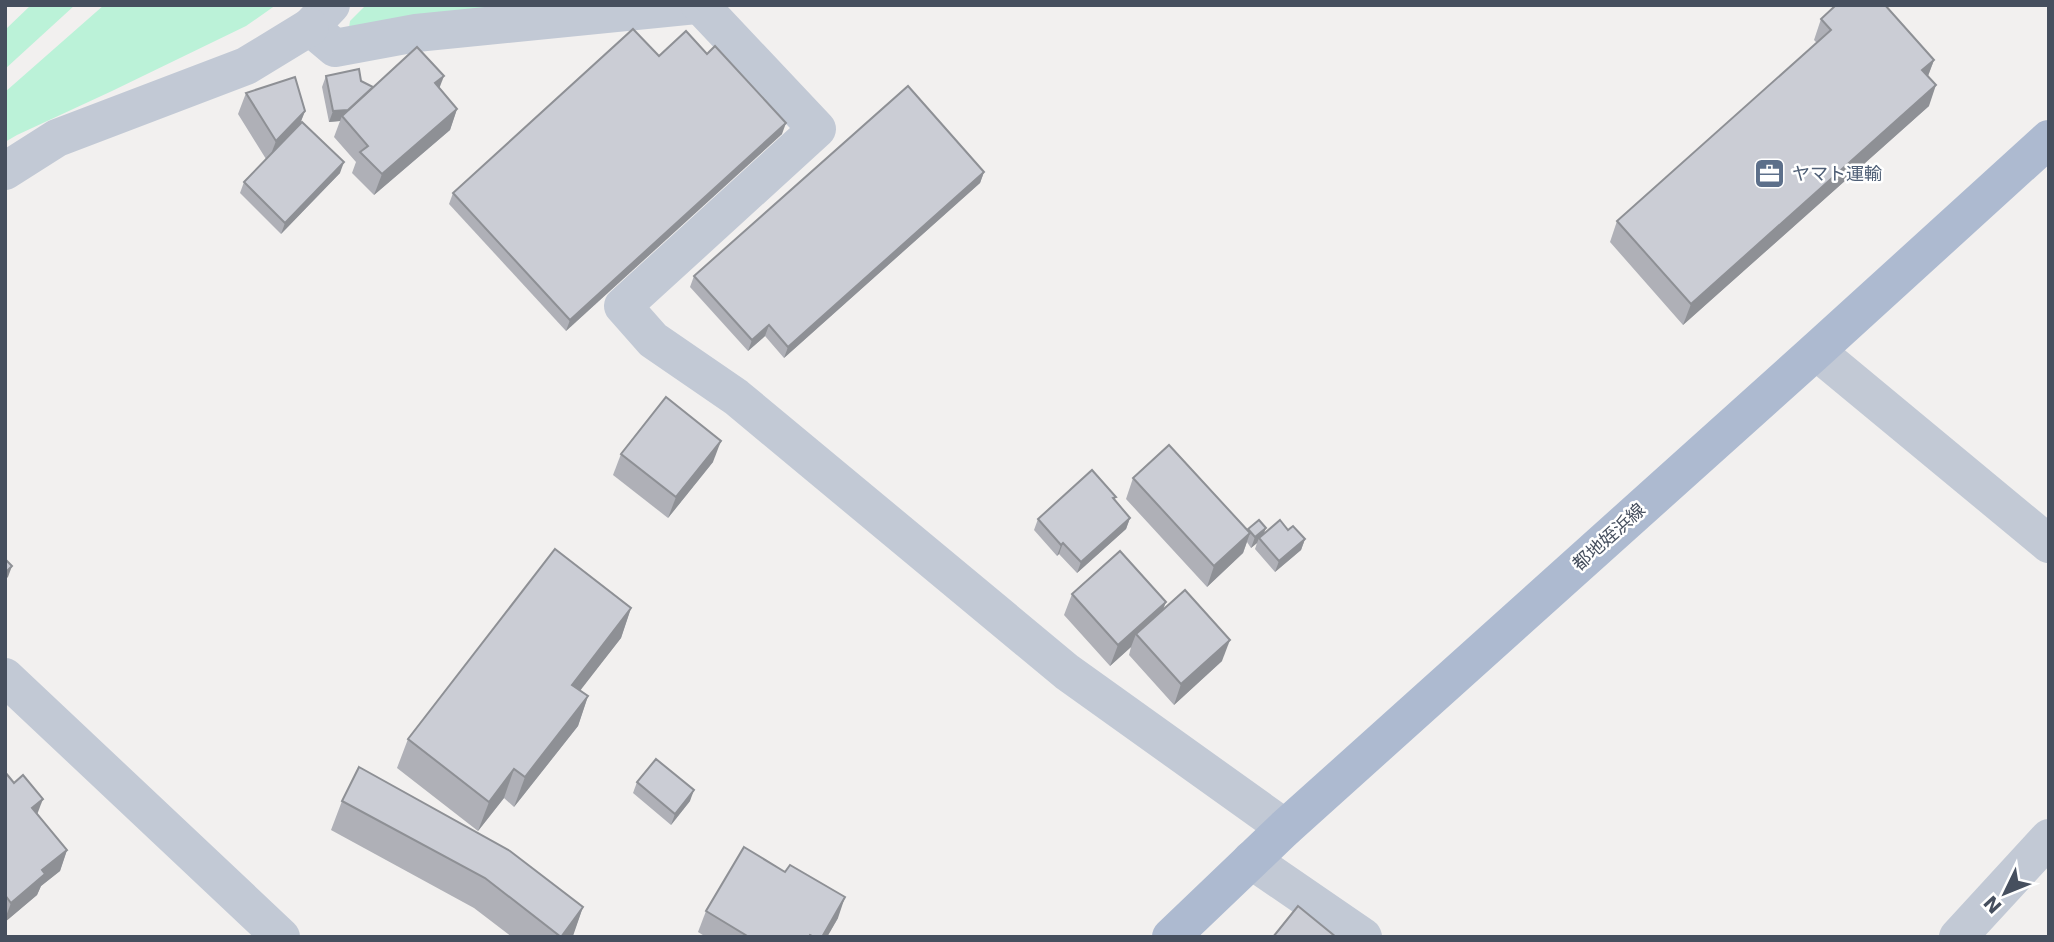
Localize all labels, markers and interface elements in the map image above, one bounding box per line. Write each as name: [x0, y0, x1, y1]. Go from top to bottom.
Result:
office icon: ヤマト運輸: [1752, 157, 1786, 191]
place label: ヤマト運輸: [1792, 163, 1882, 184]
street label: 都地姪浜線: [1568, 499, 1649, 575]
north arrow: [1970, 858, 2040, 928]
text: N: [1979, 891, 2006, 918]

